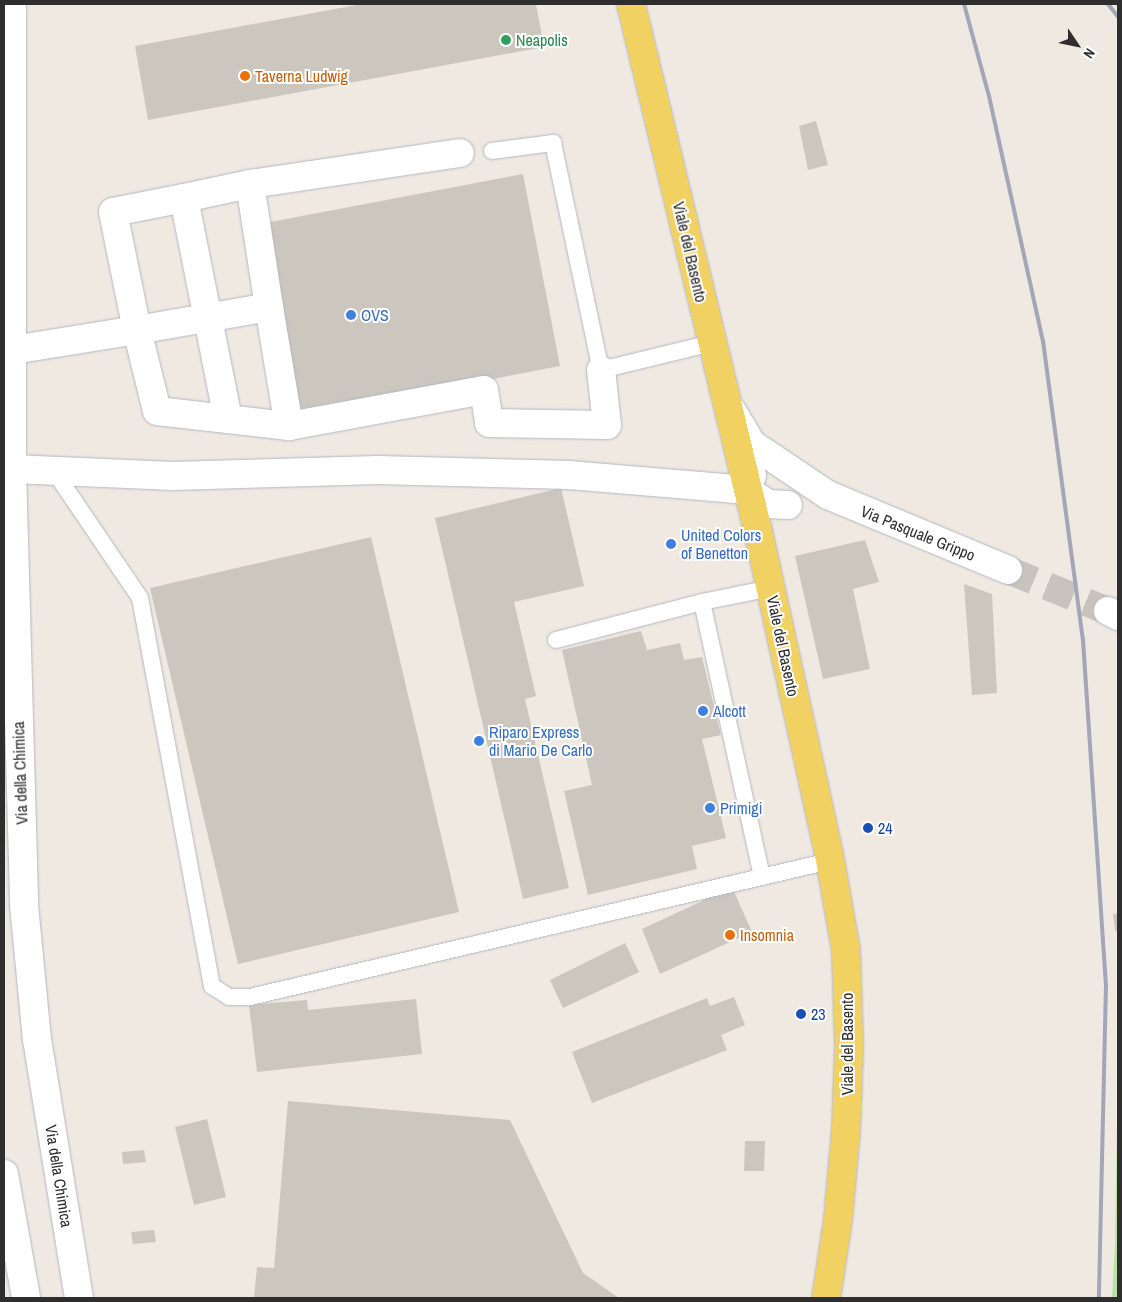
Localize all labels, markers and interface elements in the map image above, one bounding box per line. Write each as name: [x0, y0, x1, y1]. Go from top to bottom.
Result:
north arrow: [1052, 20, 1102, 70]
place label: Neapolis: [516, 30, 568, 50]
marker: Neapolis: [500, 34, 512, 46]
text: N: [1080, 45, 1099, 62]
place label: Taverna Ludwig: [255, 66, 348, 86]
marker: Taverna Ludwig: [239, 70, 251, 82]
street label: Viale del Basento: [669, 200, 711, 304]
place label: OVS: [361, 305, 389, 325]
marker: OVS: [345, 309, 357, 321]
street label: Via Pasquale Grippo: [858, 501, 978, 565]
place label: United Colors of Benetton: [681, 525, 761, 563]
marker: United Colors of Benetton: [665, 538, 677, 550]
street label: Viale del Basento: [763, 594, 803, 698]
place label: Alcott: [713, 701, 746, 721]
marker: Alcott: [697, 705, 709, 717]
street label: Via della Chimica: [9, 721, 31, 825]
place label: Riparo Express di Mario De Carlo: [489, 722, 593, 760]
marker: Riparo Express di Mario De Carlo: [473, 735, 485, 747]
place label: Primigi: [720, 798, 762, 818]
marker: Primigi: [704, 802, 716, 814]
place label: 24: [878, 818, 893, 838]
marker: 24: [862, 822, 874, 834]
place label: Insomnia: [740, 925, 794, 945]
marker: Insomnia: [724, 929, 736, 941]
street label: Viale del Basento: [837, 993, 857, 1095]
place label: 23: [811, 1004, 826, 1024]
marker: 23: [795, 1008, 807, 1020]
street label: Via della Chimica: [41, 1123, 77, 1229]

